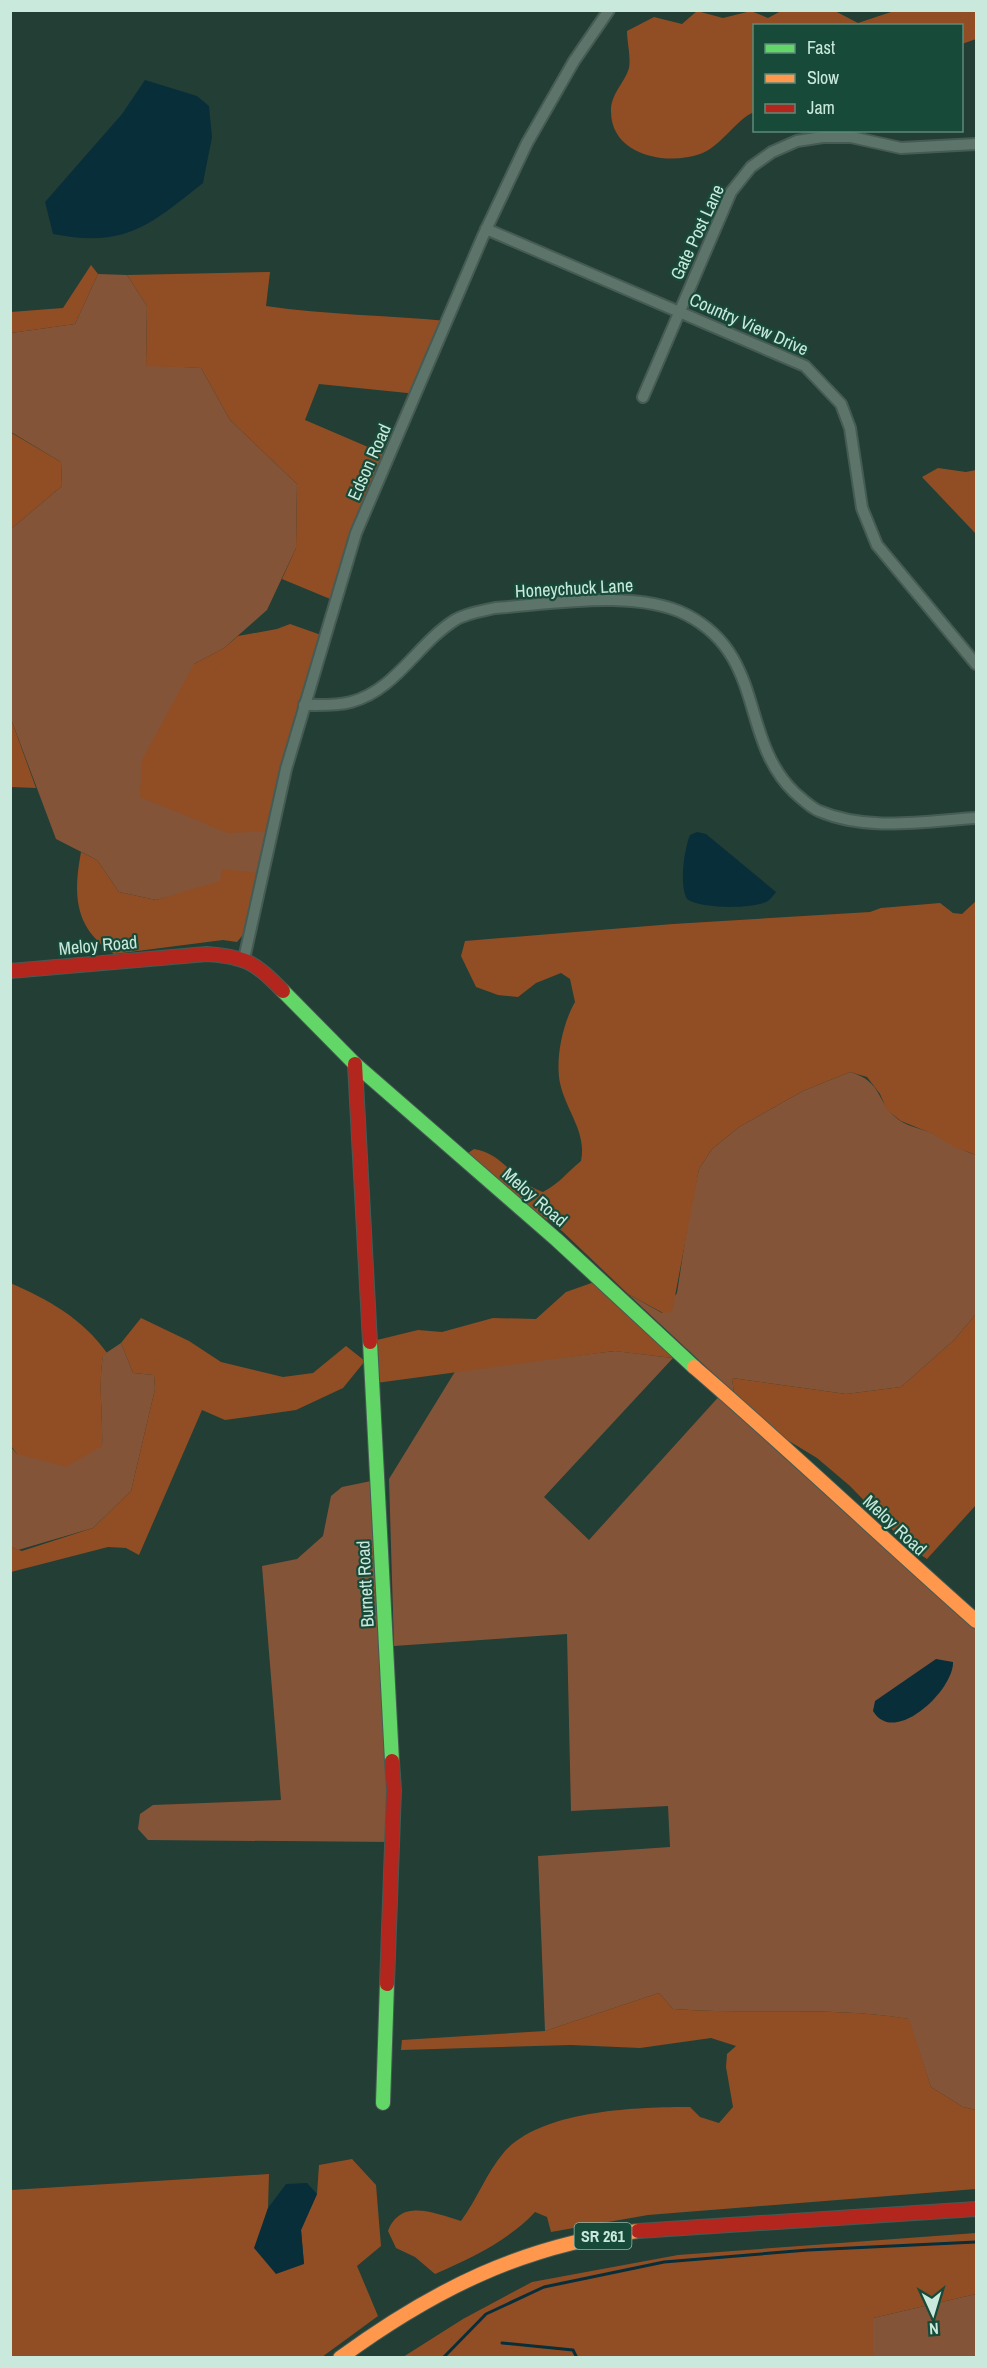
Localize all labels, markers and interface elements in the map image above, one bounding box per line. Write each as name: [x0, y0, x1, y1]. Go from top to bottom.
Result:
legend: [753, 24, 963, 132]
text: Fast: [807, 35, 835, 60]
text: Slow: [807, 65, 839, 90]
text: Jam: [807, 95, 835, 120]
street label: Gate Post Lane: [664, 180, 730, 284]
street label: Country View Drive: [686, 287, 812, 361]
street label: Edson Road: [341, 420, 397, 504]
street label: Honeychuck Lane: [514, 572, 634, 604]
street label: Meloy Road: [58, 929, 138, 961]
street label: Meloy Road: [497, 1162, 573, 1232]
street label: Meloy Road: [858, 1489, 932, 1561]
street label: Burnett Road: [350, 1540, 380, 1628]
road number: SR 261: [574, 2223, 632, 2249]
north arrow: [903, 2284, 963, 2344]
text: N: [929, 2318, 940, 2340]

